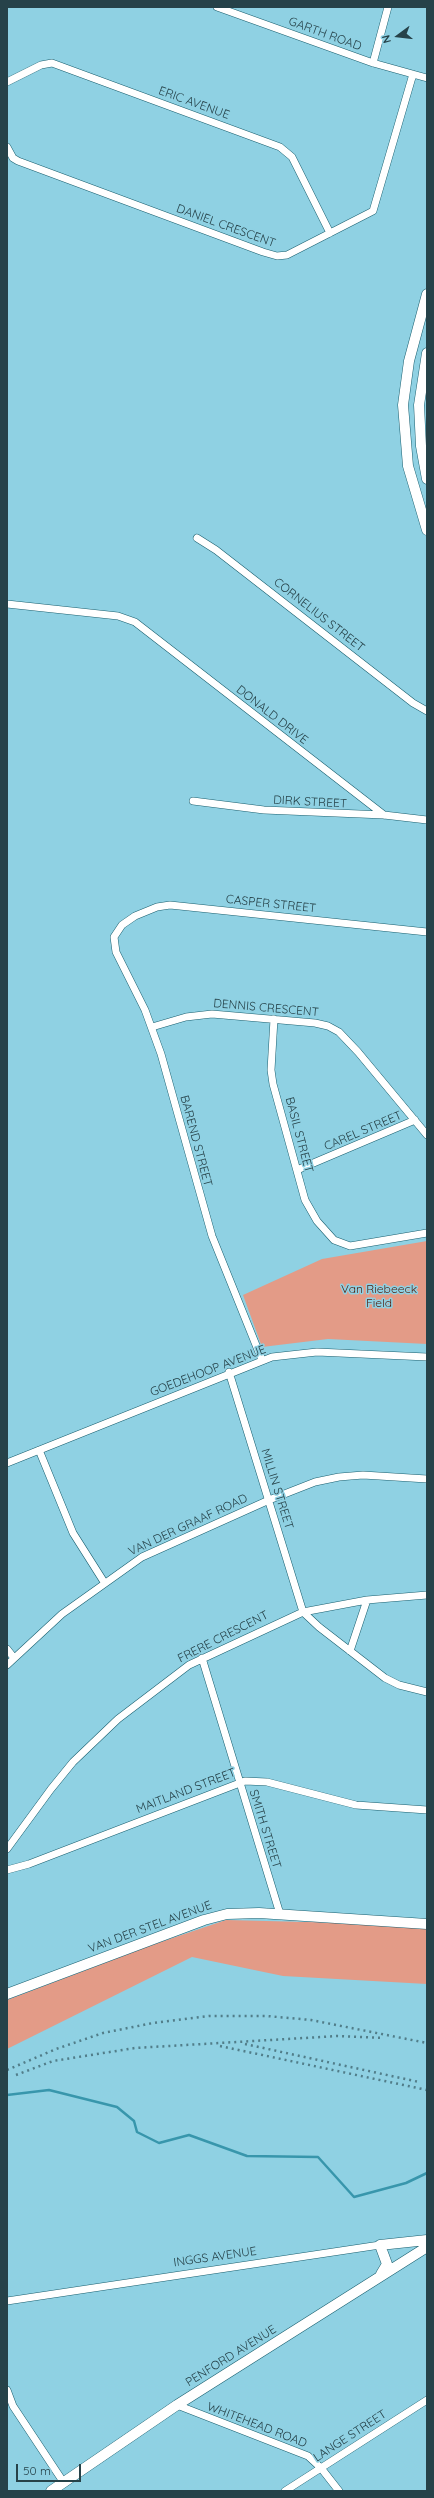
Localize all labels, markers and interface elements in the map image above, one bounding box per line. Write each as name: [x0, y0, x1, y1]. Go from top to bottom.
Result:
street label: GARTH ROAD: [287, 14, 363, 54]
north arrow: [378, 16, 418, 56]
text: N: [379, 33, 394, 45]
street label: ERIC AVENUE: [157, 83, 231, 123]
street label: DANIEL CRESCENT: [174, 201, 278, 251]
street label: CORNELIUS STREET: [271, 575, 367, 655]
street label: DONALD DRIVE: [233, 683, 311, 747]
street label: DIRK STREET: [273, 793, 347, 811]
street label: CASPER STREET: [225, 892, 317, 916]
street label: DENNIS CRESCENT: [213, 996, 319, 1020]
street label: BAREND STREET: [177, 1094, 215, 1188]
street label: BASIL STREET: [282, 1096, 316, 1174]
street label: CAREL STREET: [322, 1108, 404, 1154]
park label: Van Riebeeck Field: [341, 1282, 417, 1310]
street label: GOEDEHOOP AVENUE: [148, 1342, 268, 1400]
street label: MILLIN STREET: [258, 1447, 296, 1531]
street label: VAN DER GRAAF ROAD: [126, 1491, 250, 1559]
street label: FRERE CRESCENT: [175, 1608, 271, 1666]
street label: MAITLAND STREET: [134, 1765, 238, 1817]
street label: SMITH STREET: [246, 1788, 284, 1870]
street label: VAN DER STEL AVENUE: [86, 1898, 214, 1956]
street label: INGGS AVENUE: [172, 2244, 258, 2270]
street label: PENFORD AVENUE: [183, 2322, 279, 2390]
street label: WHITEHEAD ROAD: [205, 2399, 309, 2451]
street label: LANGE STREET: [311, 2407, 389, 2465]
scale bar: [18, 2456, 83, 2482]
text: 50 m: [23, 2463, 51, 2478]

